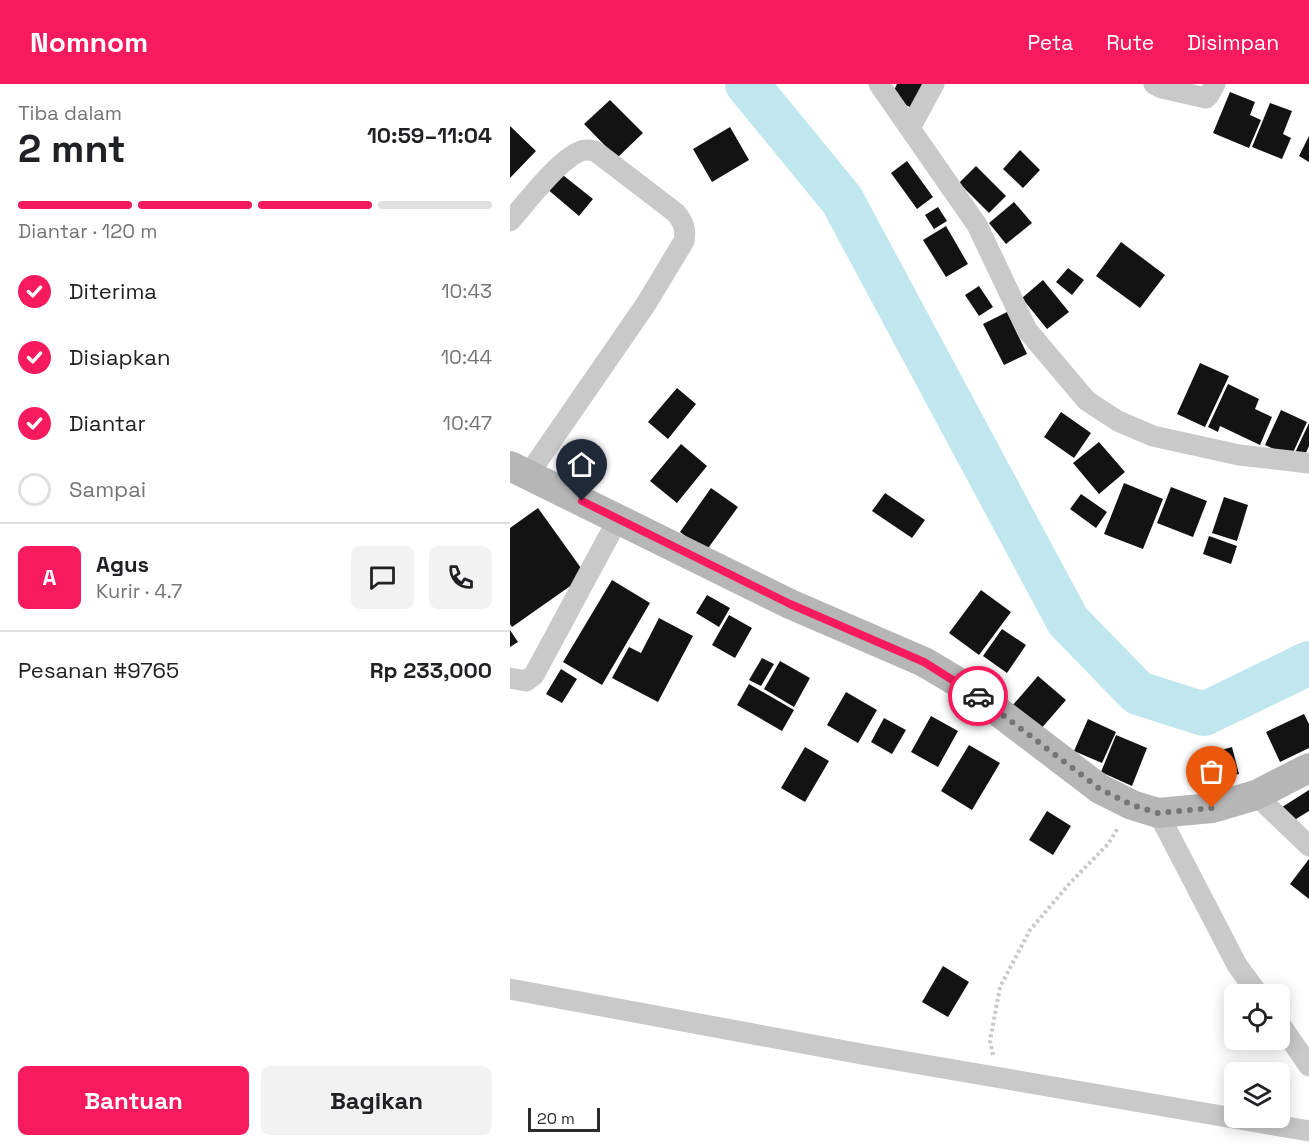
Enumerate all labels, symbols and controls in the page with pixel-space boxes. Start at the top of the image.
text: Nomnom [30,24,148,60]
text: Peta [1027,29,1073,56]
text: Rute [1106,29,1154,56]
text: Disimpan [1187,29,1279,56]
text: Tiba dalam [18,100,122,126]
text: 10:59–11:04 [367,121,492,149]
text: 2 mnt [18,124,126,173]
text: Diantar · 120 m [18,218,157,244]
icon: check [18,275,51,308]
text: Diterima [69,277,157,305]
text: 10:43 [441,278,492,304]
icon: check [18,341,51,374]
text: Disiapkan [69,343,171,371]
text: 10:44 [441,344,492,370]
icon: check [18,407,51,440]
text: Diantar [69,409,146,437]
text: 10:47 [443,410,492,436]
pin [556,439,607,501]
icon: home [565,448,598,481]
text: Sampai [69,475,146,503]
button: chat [351,546,414,609]
button: phone [429,546,492,609]
text: Agus [96,550,149,578]
text: A [43,563,56,591]
text: Kurir · 4.7 [96,578,182,604]
text: Pesanan #9765 [18,656,179,684]
text: Rp 233,000 [370,656,492,684]
courier [948,666,1008,726]
icon: car [962,680,995,713]
pin [1186,746,1237,808]
icon: bag [1195,755,1228,788]
map controls [1224,984,1290,1128]
button: locate [1224,984,1290,1050]
button: layers [1224,1062,1290,1128]
button: Bantuan [18,1066,249,1135]
button: Bagikan [261,1066,492,1135]
scale bar [528,1105,600,1132]
text: 20 m [537,1108,575,1129]

